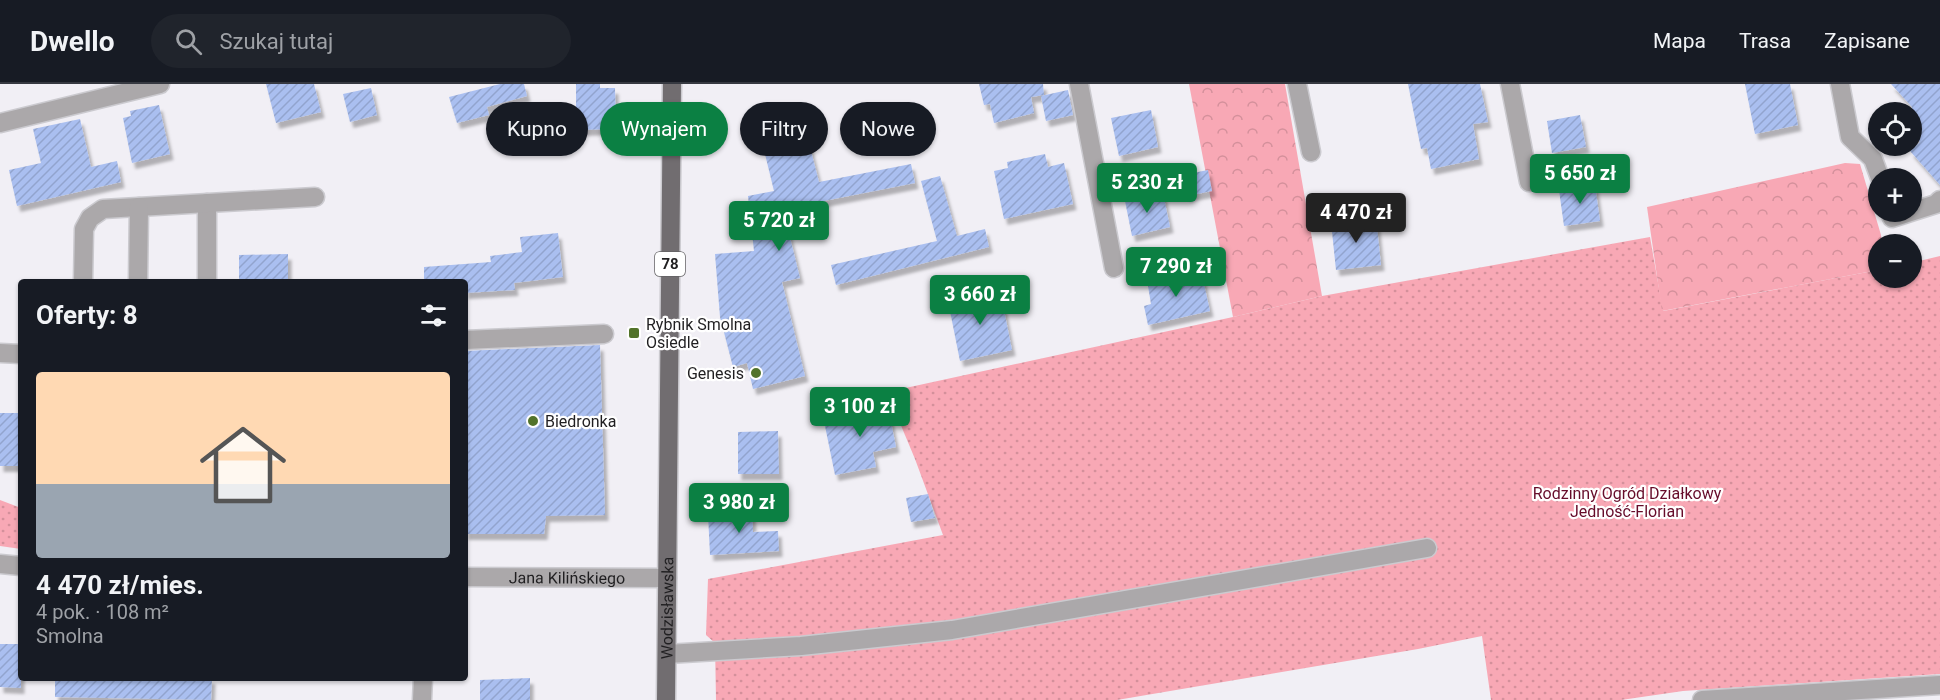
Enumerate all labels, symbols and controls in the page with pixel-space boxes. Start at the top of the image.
search box [151,14,571,68]
text: Dwello [30,25,115,58]
icon: search [172,25,205,58]
text: Szukaj tutaj [220,29,333,54]
text: Mapa [1653,29,1706,53]
text: Trasa [1739,29,1791,53]
text: Zapisane [1824,29,1910,53]
chip: Kupno [486,102,588,156]
chip: Wynajem [600,102,728,156]
chip: Filtry [740,102,828,156]
chip: Nowe [840,102,936,156]
map controls [1868,102,1922,288]
button: locate [1868,102,1922,156]
pin: 5 650 zł [1518,154,1642,205]
text: 5 650 zł [1544,161,1616,185]
pin: 5 230 zł [1085,163,1209,214]
button: + [1868,168,1922,222]
text: 5 230 zł [1111,170,1183,194]
pin: 4 470 zł [1294,193,1418,244]
text: 4 470 zł [1320,200,1392,224]
pin: 5 720 zł [717,201,841,252]
text: 5 720 zł [743,208,815,232]
button: − [1868,234,1922,288]
pin: 7 290 zł [1114,247,1238,298]
road number: 78 [655,252,685,276]
text: 7 290 zł [1140,254,1212,278]
pin: 3 660 zł [918,275,1042,326]
text: 3 660 zł [944,282,1016,306]
icon: filters [417,299,450,332]
text: Oferty: 8 [36,300,138,330]
place label: Rybnik Smolna Osiedle [646,315,751,352]
marker: Rybnik Smolna Osiedle [627,326,641,340]
place label: Genesis [687,364,744,383]
marker: Genesis [749,366,763,380]
pin: 3 100 zł [798,387,922,438]
text: 3 100 zł [824,394,896,418]
icon: home [189,411,297,519]
place label: Biedronka [545,412,616,431]
marker: Biedronka [526,414,540,428]
pin: 3 980 zł [677,483,801,534]
park label: Rodzinny Ogród Działkowy Jedność-Florian [1533,484,1722,521]
text: 3 980 zł [703,490,775,514]
street label: Wodzisławska [657,557,677,659]
street label: Jana Kilińskiego [509,568,625,587]
text: 4 470 zł/mies. [36,570,204,600]
text: 4 pok. · 108 m² [36,600,169,624]
text: Smolna [36,624,104,648]

